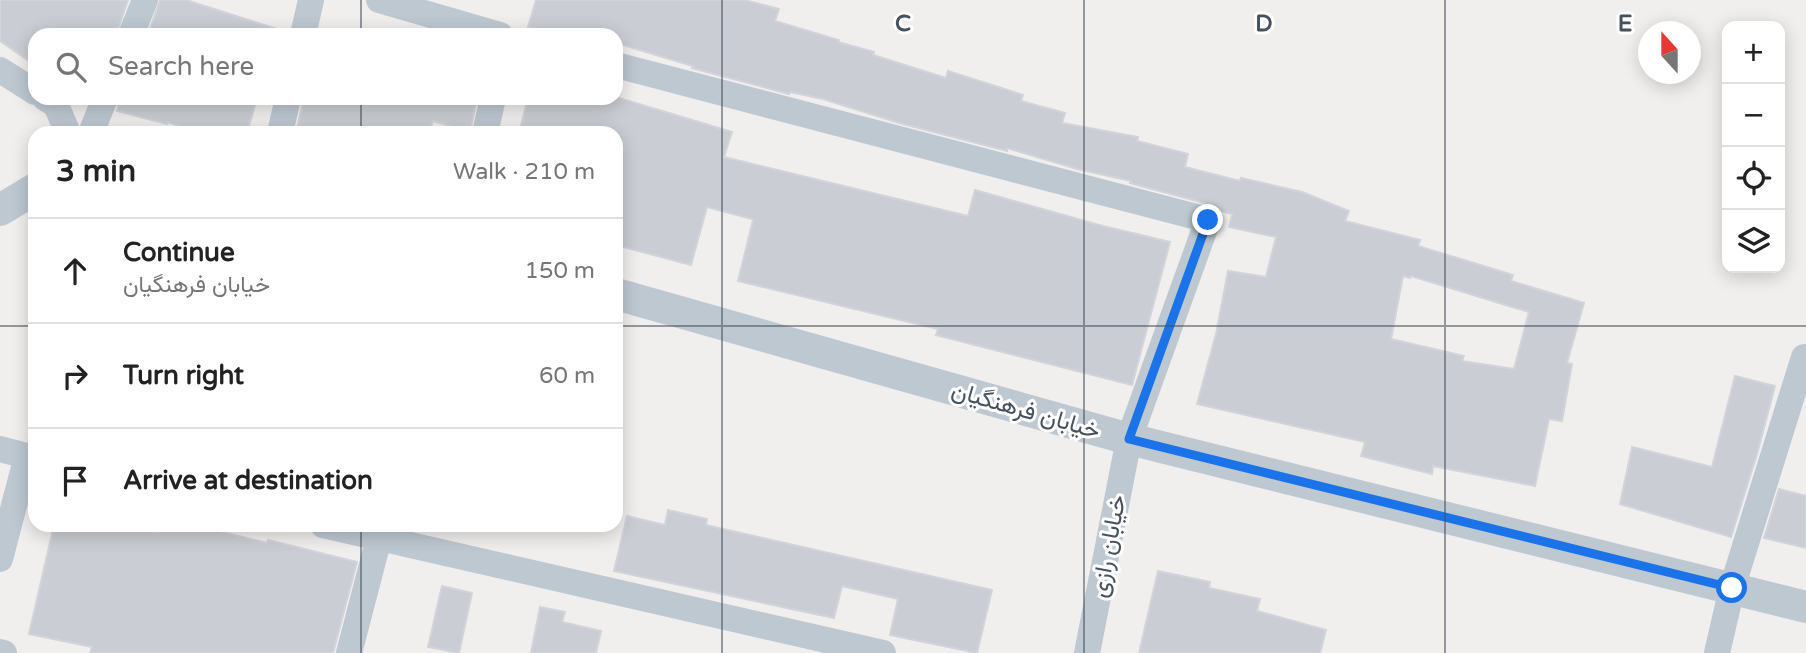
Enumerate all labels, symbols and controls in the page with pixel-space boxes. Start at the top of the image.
text: C [895,10,911,38]
text: D [1255,10,1273,38]
text: E [1618,10,1632,38]
north arrow [1638,21,1701,84]
map controls [1722,21,1785,273]
button: + [1722,21,1785,84]
search box [28,28,623,105]
icon: search [52,48,90,86]
text: Search here [108,51,254,82]
button: − [1722,84,1785,147]
button: locate [1722,147,1785,210]
text: 3 min [56,153,136,190]
text: Walk · 210 m [453,158,595,186]
route end [1192,204,1223,235]
button: layers [1722,210,1785,273]
text: Continue [123,237,235,268]
icon: ahead [56,252,94,290]
text: 150 m [525,257,595,285]
text: خیابان فرهنگیان [123,271,270,299]
icon: right [56,357,94,395]
text: Turn right [123,360,244,391]
text: 60 m [539,362,595,390]
street label: خیابان فرهنگیان [948,375,1104,446]
icon: arrive [56,462,94,500]
text: Arrive at destination [123,465,373,496]
street label: خیابان رازی [1084,492,1133,600]
route start [1716,572,1747,603]

